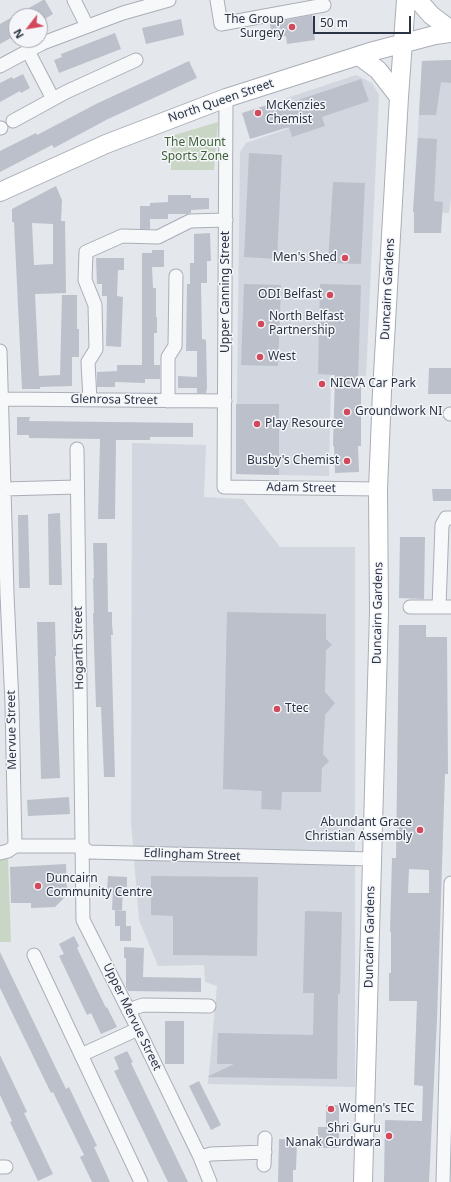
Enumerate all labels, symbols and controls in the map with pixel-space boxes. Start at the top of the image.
north arrow [8,8,48,48]
scale bar [315,8,413,34]
place label: The Group Surgery [225,13,284,41]
text: 50 m [320,14,348,31]
marker: The Group Surgery [287,22,297,32]
text: N [9,26,27,42]
street label: North Queen Street [166,76,276,126]
place label: McKenzies Chemist [266,99,326,127]
marker: McKenzies Chemist [253,108,263,118]
park label: The Mount Sports Zone [161,136,229,164]
street label: Upper Canning Street [219,231,233,353]
street label: Duncairn Gardens [378,238,398,340]
place label: Men's Shed [273,251,337,265]
marker: Men's Shed [340,253,350,263]
place label: ODI Belfast [258,288,322,302]
marker: ODI Belfast [325,290,335,300]
place label: North Belfast Partnership [269,310,344,338]
marker: North Belfast Partnership [256,319,266,329]
place label: West [268,350,296,364]
marker: West [255,352,265,362]
place label: NICVA Car Park [330,377,416,391]
marker: NICVA Car Park [317,379,327,389]
street label: Glenrosa Street [70,392,158,408]
place label: Groundwork NI [355,405,442,419]
marker: Groundwork NI [342,407,352,417]
place label: Play Resource [265,417,343,431]
marker: Play Resource [252,419,262,429]
place label: Busby's Chemist [247,454,339,468]
marker: Busby's Chemist [342,456,352,466]
street label: Adam Street [266,480,336,496]
street label: Duncairn Gardens [370,562,386,664]
street label: Hogarth Street [71,606,87,690]
street label: Mervue Street [4,690,20,770]
place label: Ttec [285,702,309,716]
marker: Ttec [272,704,282,714]
place label: Abundant Grace Christian Assembly [305,816,412,844]
marker: Abundant Grace Christian Assembly [415,825,425,835]
street label: Edlingham Street [143,846,241,864]
place label: Duncairn Community Centre [46,872,152,900]
marker: Duncairn Community Centre [33,881,43,891]
street label: Duncairn Gardens [362,886,378,988]
street label: Upper Mervue Street [100,961,164,1073]
place label: Women's TEC [339,1102,415,1116]
marker: Women's TEC [326,1104,336,1114]
place label: Shri Guru Nanak Gurdwara [286,1122,381,1150]
marker: Shri Guru Nanak Gurdwara [384,1131,394,1141]

